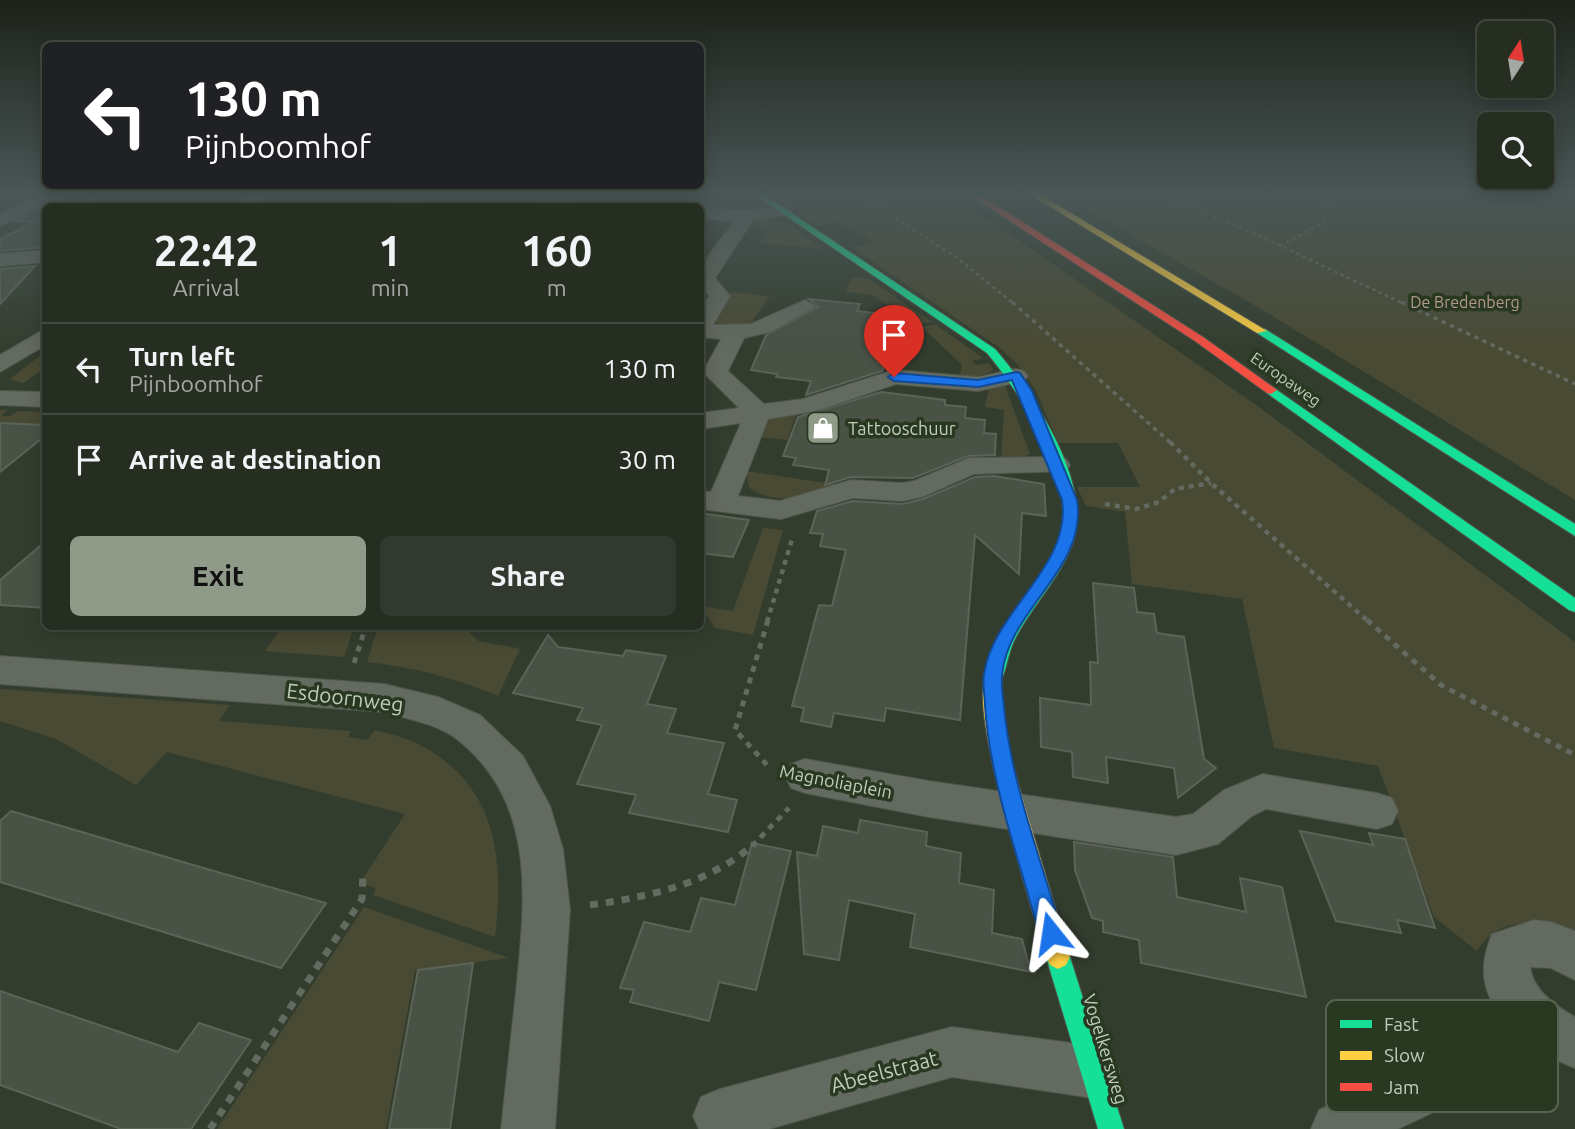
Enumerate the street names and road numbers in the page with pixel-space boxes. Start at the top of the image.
street label: Europaweg [1247,348,1325,410]
street label: Esdoornweg [285,678,405,716]
street label: Magnoliaplein [778,760,894,802]
street label: Vogelkersweg [1080,992,1132,1106]
street label: Abeelstraat [828,1045,940,1097]

